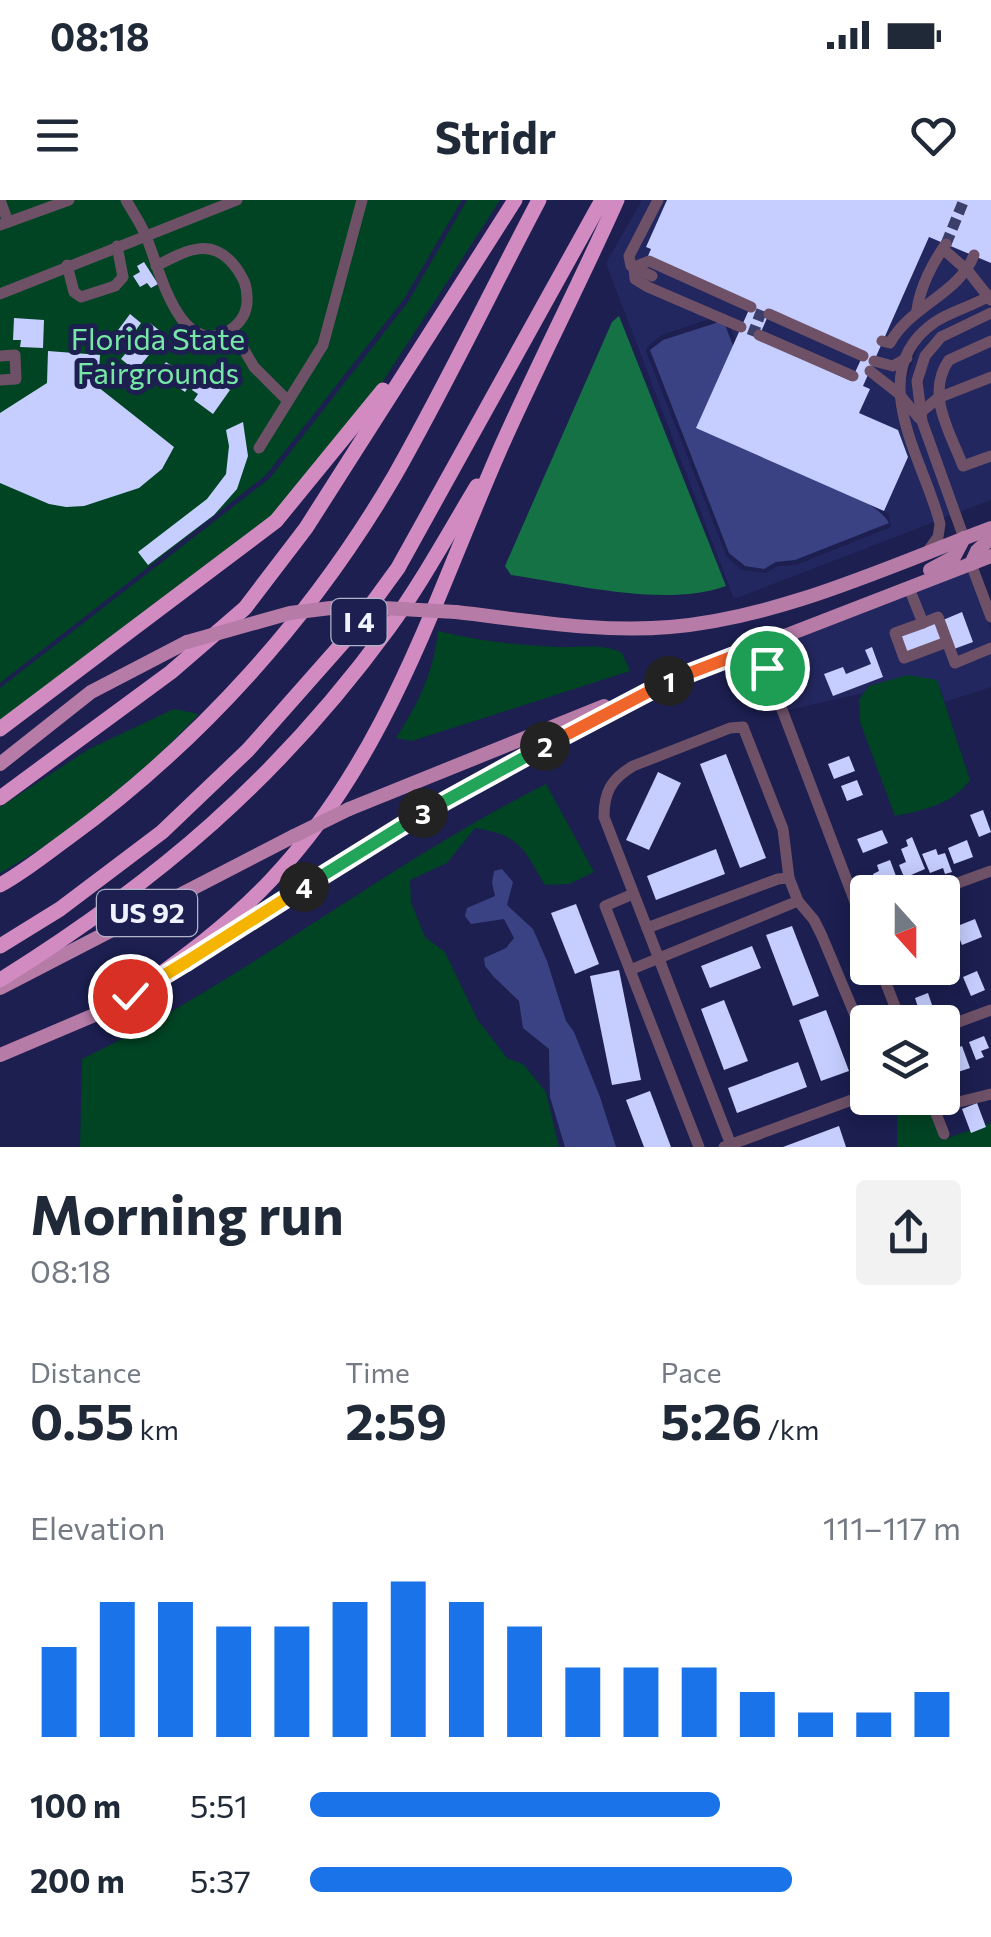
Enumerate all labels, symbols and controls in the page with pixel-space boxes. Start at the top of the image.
text: 08:18 [50,12,150,59]
icon: menu [30,108,85,163]
text: Stridr [435,108,556,163]
icon: heart [906,108,961,163]
park label: Florida State Fairgrounds [71,319,245,390]
road number: I 4 [332,599,386,645]
pin [725,626,810,711]
icon: arrive [740,641,795,696]
pin: 1 [644,656,694,706]
text: 1 [663,664,675,698]
pin: 2 [520,721,570,771]
text: 2 [537,729,553,763]
pin: 3 [398,788,448,838]
text: 3 [415,796,431,830]
pin: 4 [279,862,329,912]
text: 4 [295,870,313,904]
north arrow [850,875,960,985]
map controls [850,875,960,1115]
road number: US 92 [97,890,197,936]
pin [88,954,173,1039]
icon: check [103,969,158,1024]
button: layers [850,1005,960,1115]
text: Morning run [30,1179,344,1246]
button: share [856,1180,961,1285]
text: 08:18 [30,1250,111,1290]
text: Distance [30,1355,141,1389]
text: Time [345,1355,410,1389]
text: Pace [661,1355,722,1389]
text: 0.55 [30,1389,134,1450]
text: 2:59 [345,1389,447,1450]
text: 5:26 [661,1389,762,1450]
text: km [134,1412,179,1446]
text: /km [762,1412,819,1446]
text: Elevation [30,1507,165,1547]
text: 111–117 m [823,1507,961,1547]
text: 100 m [30,1785,121,1825]
text: 5:51 [190,1785,248,1825]
text: 200 m [30,1860,125,1900]
text: 5:37 [190,1860,251,1900]

